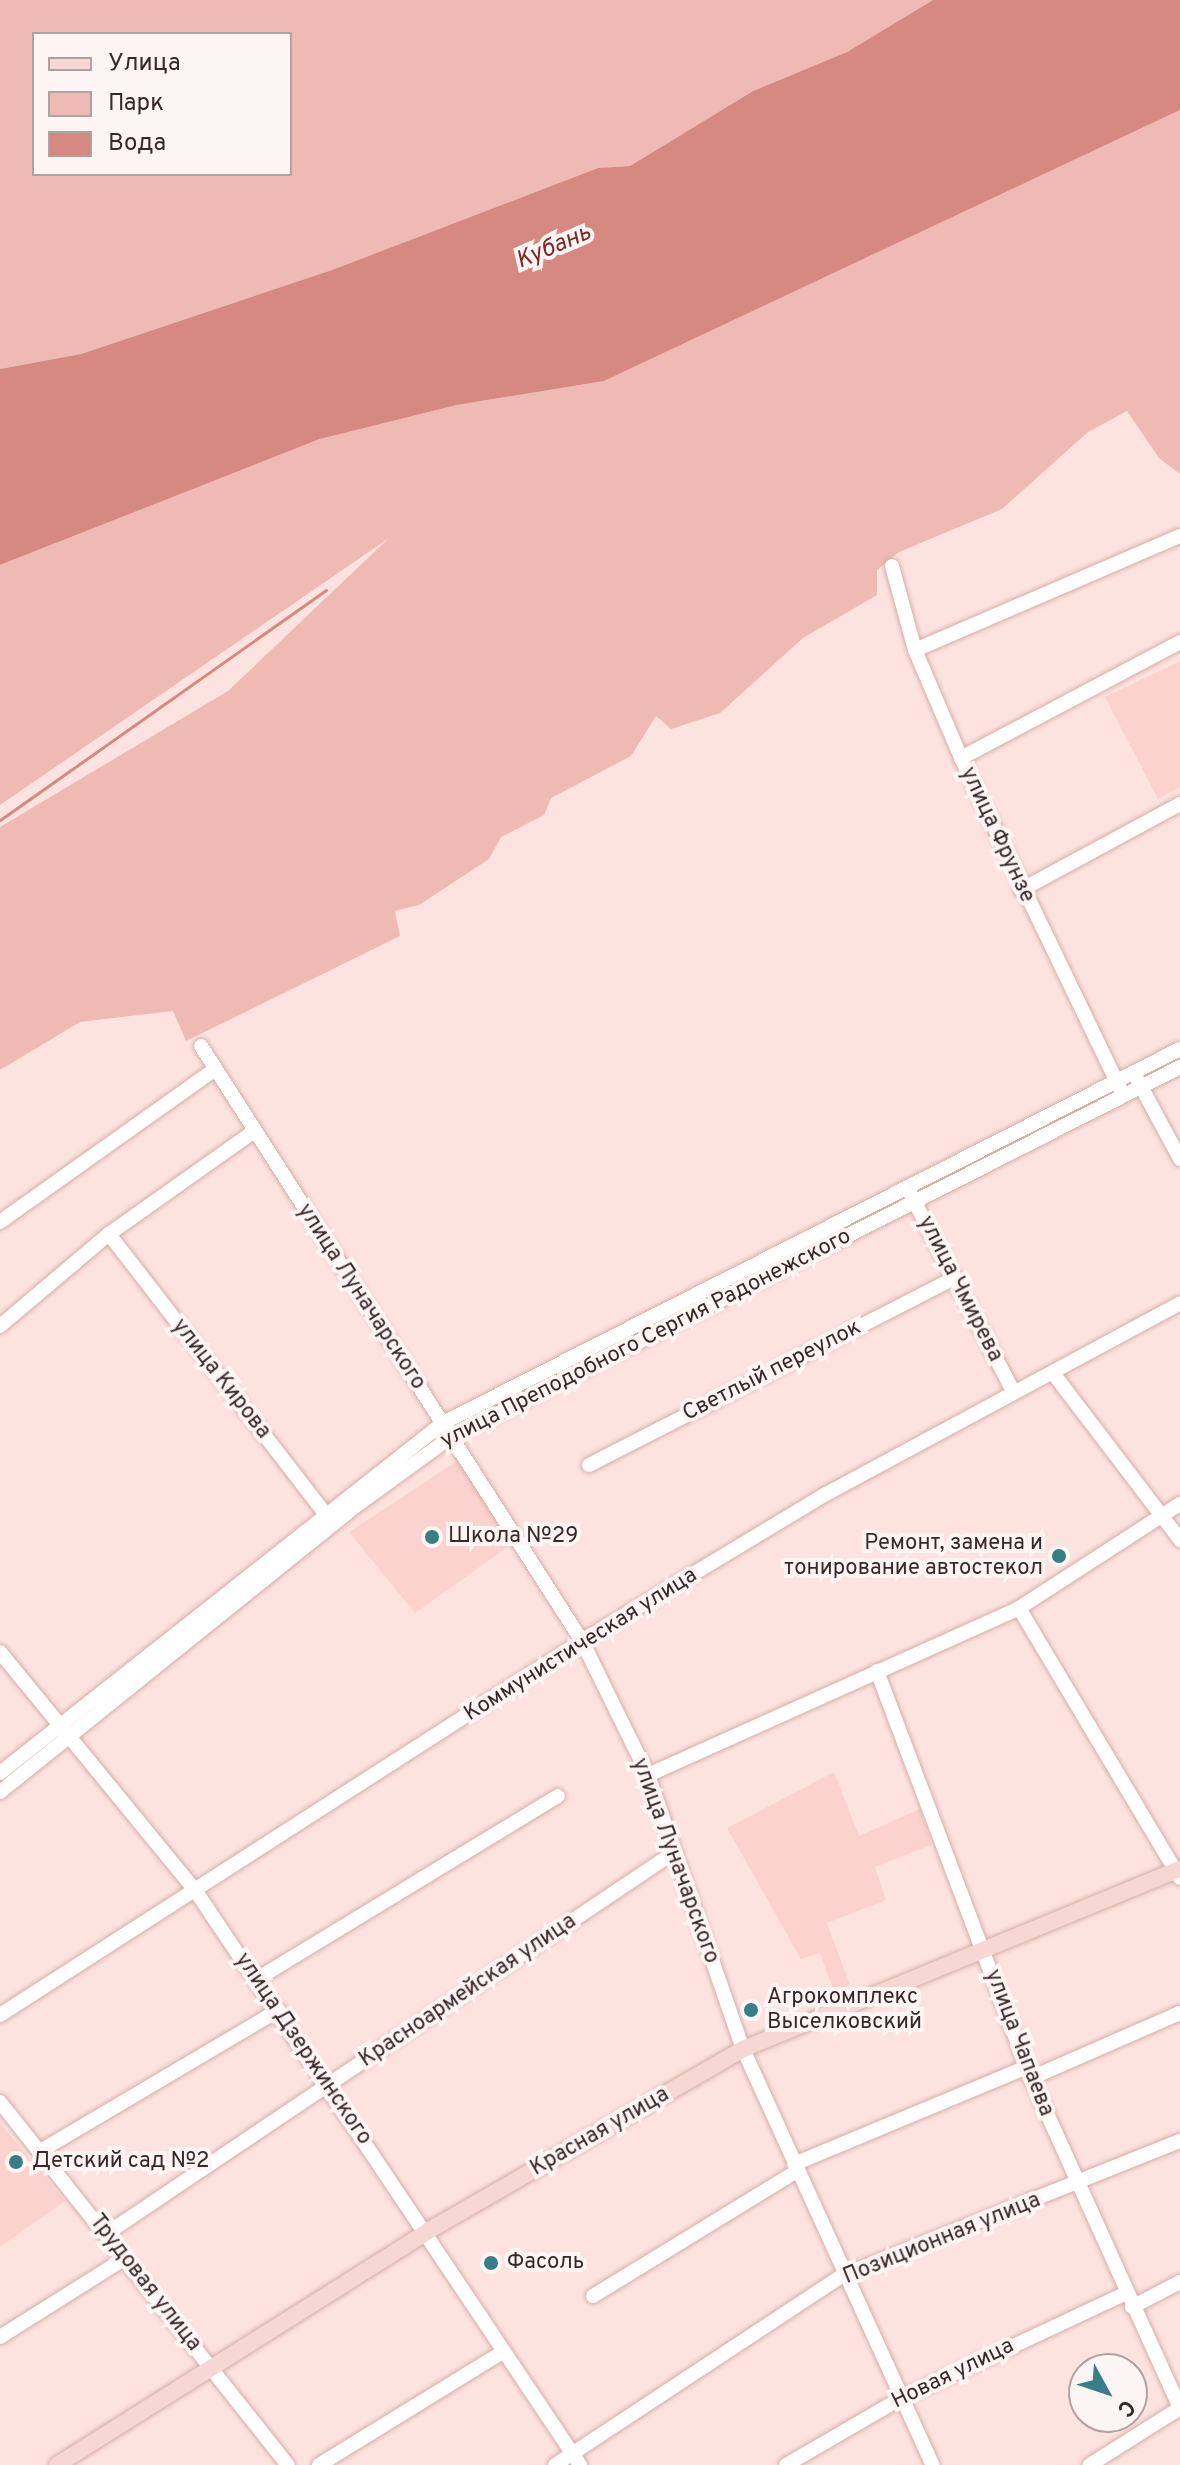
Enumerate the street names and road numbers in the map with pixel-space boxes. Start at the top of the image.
street label: улица Фрунзе [954,763,1040,907]
street label: улица Луначарского [291,1199,431,1395]
street label: улица Чмирева [912,1212,1008,1366]
street label: улица Преподобного Сергия Радонежского [436,1224,856,1454]
street label: улица Кирова [166,1314,276,1444]
street label: Светлый переулок [678,1315,866,1427]
street label: Коммунистическая улица [460,1562,702,1728]
street label: улица Луначарского [626,1755,724,1967]
street label: Красноармейская улица [355,1909,581,2073]
street label: улица Дзержинского [229,1948,377,2150]
street label: улица Чапаева [979,1966,1059,2120]
street label: Красная улица [526,2082,674,2182]
street label: Позиционная улица [840,2187,1044,2291]
street label: Трудовая улица [83,2209,207,2357]
street label: Новая улица [888,2333,1018,2415]

